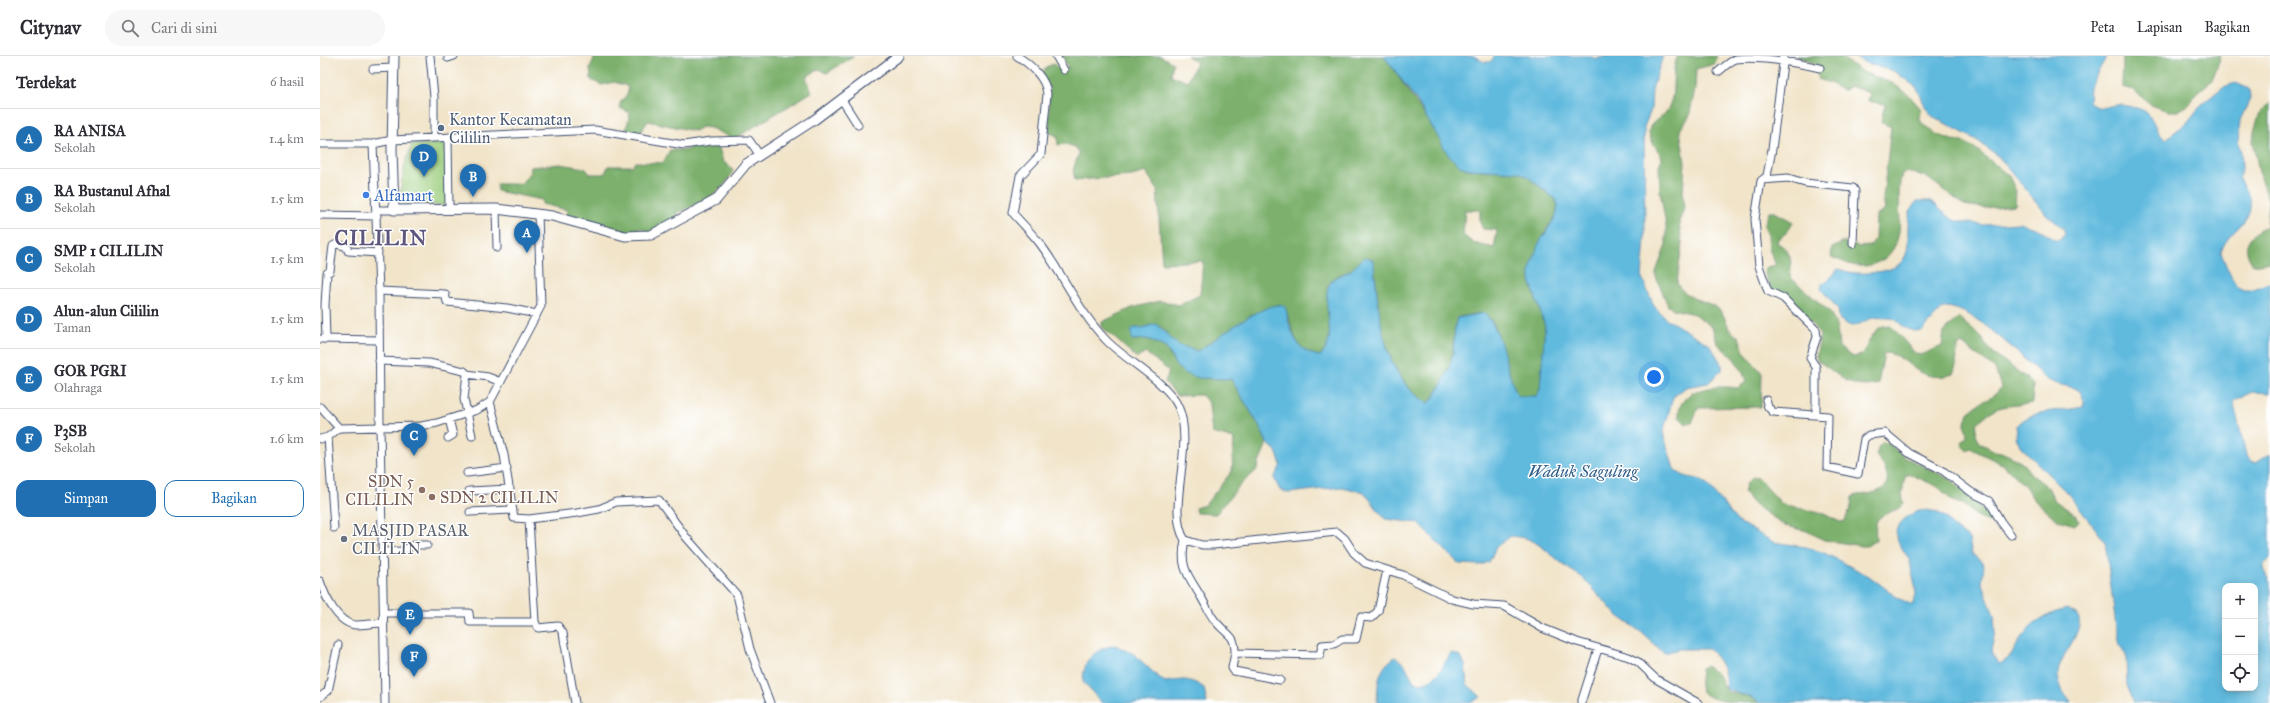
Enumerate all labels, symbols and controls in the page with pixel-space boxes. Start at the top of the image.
search box [105,10,385,46]
text: Citynav [20,16,81,39]
icon: search [119,17,141,39]
text: Cari di sini [151,19,217,37]
text: Peta [2090,19,2115,36]
text: Lapisan [2137,19,2182,36]
text: Bagikan [2204,19,2250,36]
text: Terdekat [16,72,76,93]
text: 6 hasil [270,74,304,90]
place label: Kantor Kecamatan Cililin [449,110,572,147]
text: RA ANISA [54,122,126,140]
marker: Kantor Kecamatan Cililin [436,123,446,133]
text: A [25,131,33,147]
text: 1.4 km [269,131,304,147]
text: Sekolah [54,140,96,156]
pin: D [411,144,437,177]
pin: B [460,164,486,197]
text: RA Bustanul Afhal [54,182,170,200]
place label: Alfamart [373,186,433,205]
marker: Alfamart [361,190,371,200]
text: B [25,191,33,207]
text: 1.5 km [271,191,304,207]
text: Sekolah [54,200,96,216]
pin: A [514,220,540,253]
district label: CILILIN [335,226,427,250]
text: SMP 1 CILILIN [54,242,163,260]
text: C [25,251,33,267]
text: 1.5 km [271,251,304,267]
text: Sekolah [54,260,96,276]
text: Alun-alun Cililin [54,302,159,320]
text: D [24,311,34,327]
text: 1.5 km [271,311,304,327]
text: Taman [54,320,91,336]
text: GOR PGRI [54,362,127,380]
your location [1644,367,1664,387]
text: E [24,371,34,387]
text: 1.5 km [271,371,304,387]
text: Olahraga [54,380,102,396]
text: P3SB [54,422,87,440]
pin: C [401,423,427,456]
text: F [25,431,33,447]
text: 1.6 km [270,431,304,447]
text: Sekolah [54,440,96,456]
water label: Waduk Saguling [1528,461,1639,482]
place label: SDN 5 CILILIN [345,472,415,509]
button: Simpan [16,480,156,517]
button: Bagikan [164,480,304,517]
marker: SDN 5 CILILIN [417,485,427,495]
place label: SDN 2 CILILIN [440,488,559,507]
marker: SDN 2 CILILIN [427,492,437,502]
place label: MASJID PASAR CILILIN [352,521,469,558]
marker: MASJID PASAR CILILIN [339,534,349,544]
map controls [2222,583,2258,691]
button: + [2222,583,2258,619]
pin: E [397,602,423,635]
button: − [2222,619,2258,655]
pin: F [401,644,427,677]
button: locate [2222,655,2258,691]

